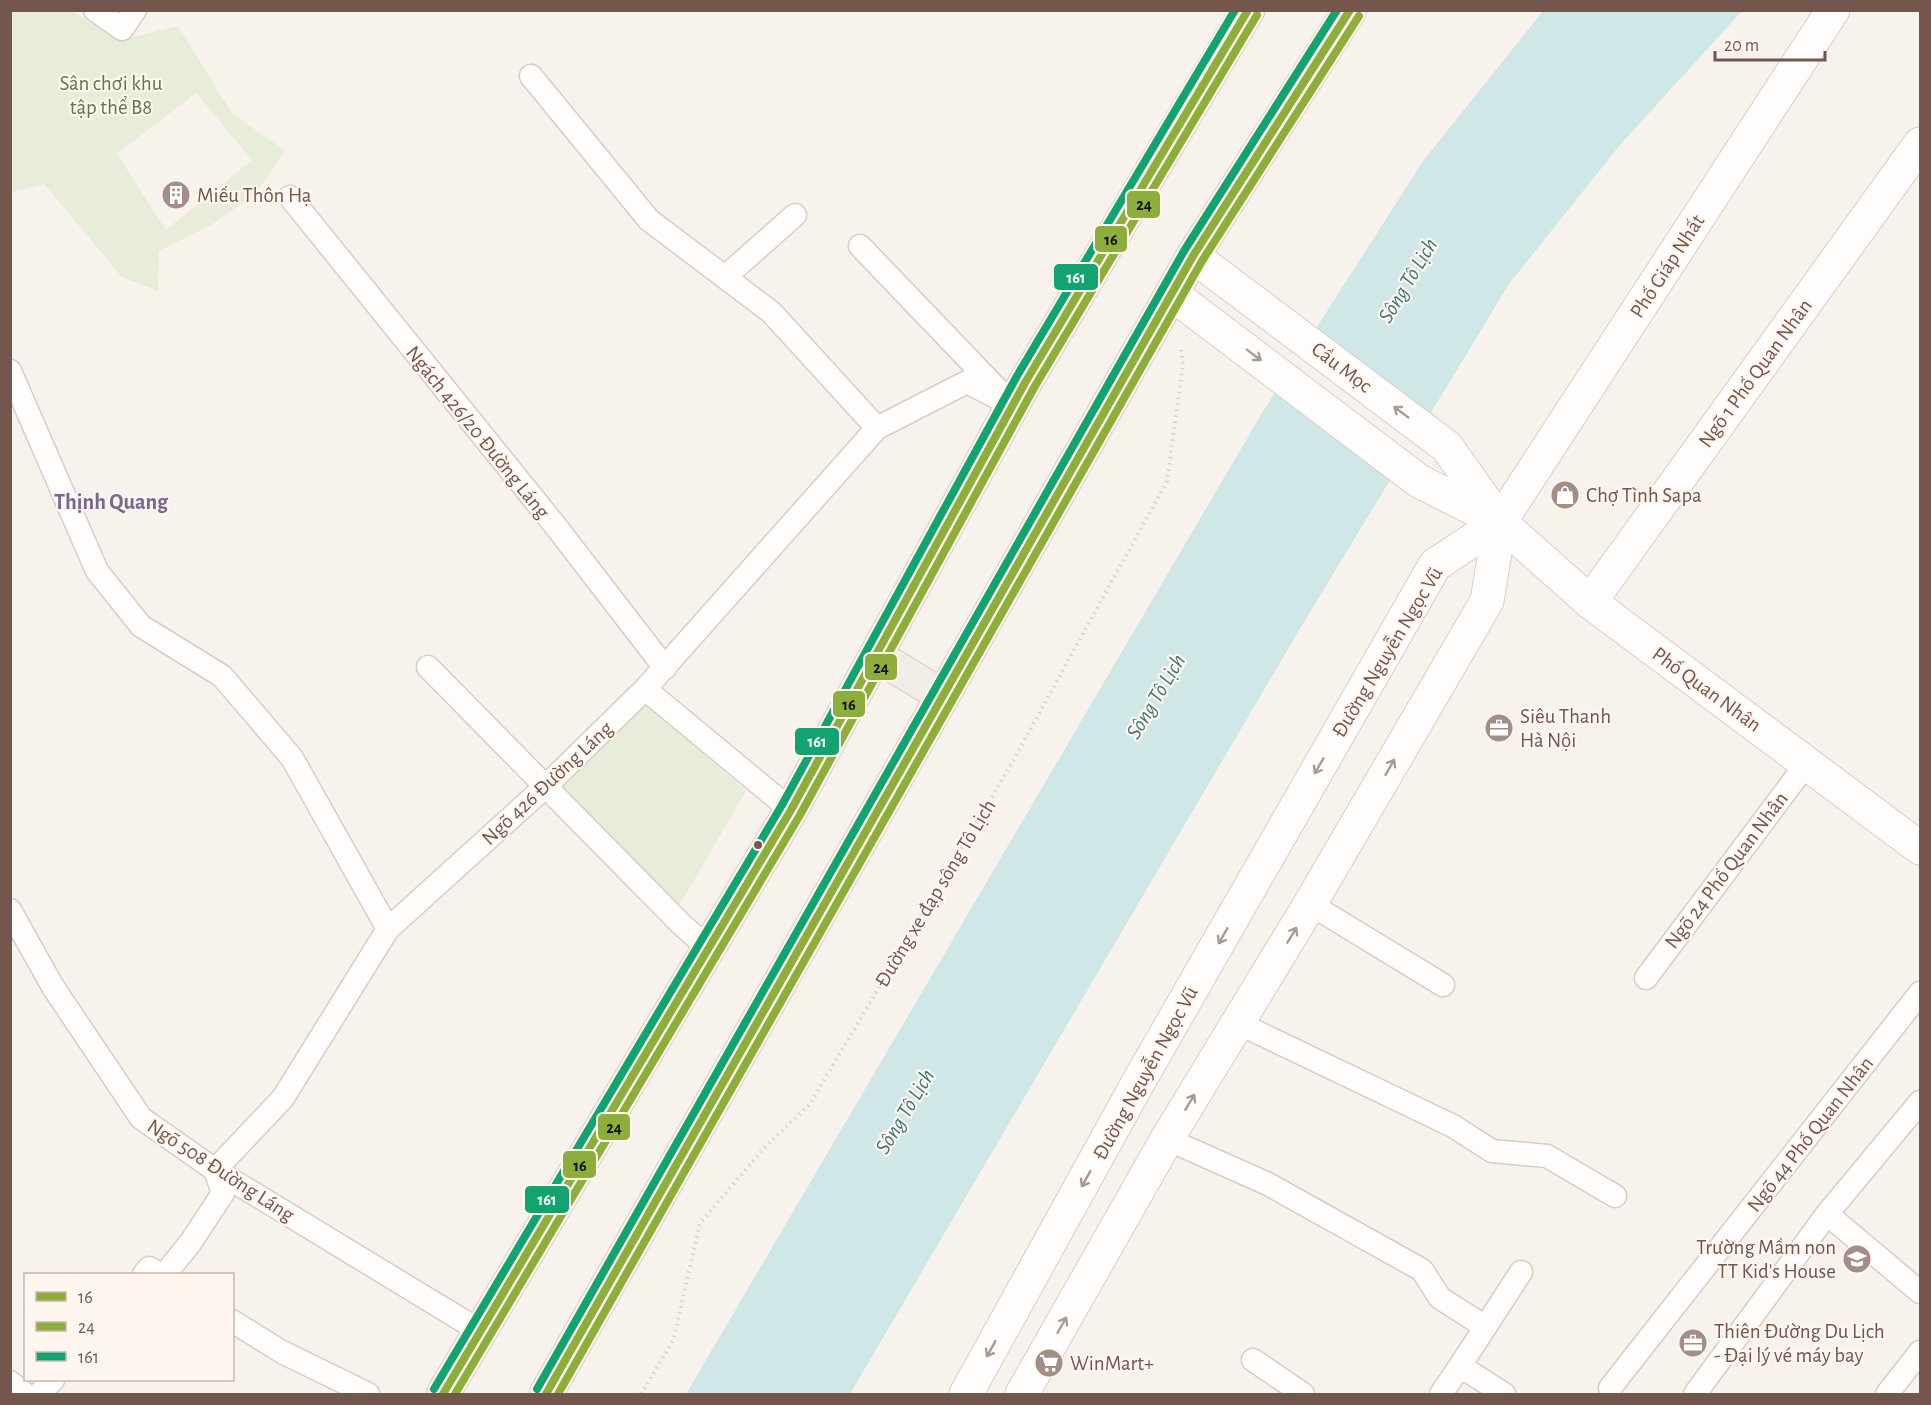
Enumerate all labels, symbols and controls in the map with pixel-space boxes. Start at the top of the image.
scale bar [1715,24,1824,62]
text: 20 m [1724,37,1759,55]
park label: Sân chơi khu tập thể B8 [59,73,163,118]
building icon: Miếu Thôn Hạ [160,179,192,211]
place label: Miếu Thôn Hạ [197,185,312,206]
line badge: 24 [1126,190,1161,219]
text: 24 [1136,197,1152,213]
street label: Phố Giáp Nhất [1626,210,1709,322]
line badge: 16 [1094,225,1128,253]
text: 16 [1104,232,1118,248]
water label: Sông Tô Lịch [1374,234,1442,327]
line badge: 161 [1053,263,1099,291]
text: 161 [1066,270,1086,286]
street label: Ngõ 1 Phố Quan Nhân [1695,295,1816,451]
street label: Cầu Mọc [1308,338,1376,397]
street label: Ngách 426/20 Đường Láng [402,342,554,523]
one-way arrow [1246,349,1262,362]
one-way arrow [1393,406,1409,418]
shop icon: Chợ Tình Sapa [1549,479,1581,511]
place label: Chợ Tình Sapa [1586,485,1702,506]
district label: Thịnh Quang [54,491,169,514]
street label: Đường Nguyễn Ngọc Vũ [1327,563,1447,741]
street label: Phố Quan Nhân [1648,643,1765,736]
water label: Sông Tô Lịch [1122,650,1190,743]
line badge: 24 [864,653,898,681]
text: 24 [873,660,889,676]
line badge: 16 [832,690,866,718]
text: 16 [842,697,856,713]
place label: Siêu Thanh Hà Nội [1520,706,1611,751]
office icon: Siêu Thanh Hà Nội [1483,712,1515,744]
street label: Ngõ 426 Đường Láng [478,717,617,849]
line badge: 161 [794,727,840,756]
text: 161 [807,734,827,750]
one-way arrow [1313,757,1325,774]
one-way arrow [1384,759,1396,776]
street label: Ngõ 24 Phố Quan Nhân [1661,788,1792,953]
street label: Đường xe đạp sông Tô Lịch [871,796,1000,991]
unlabelled marker [752,839,764,851]
one-way arrow [1216,927,1228,944]
one-way arrow [1286,927,1298,944]
street label: Đường Nguyễn Ngọc Vũ [1088,982,1202,1163]
street label: Ngõ 44 Phố Quan Nhân [1743,1053,1877,1216]
water label: Sông Tô Lịch [871,1065,939,1158]
one-way arrow [1184,1094,1196,1111]
line badge: 24 [597,1113,631,1141]
street label: Ngõ 508 Đường Láng [143,1115,299,1226]
text: 24 [606,1120,622,1136]
line badge: 16 [562,1150,597,1179]
text: 16 [573,1158,587,1174]
one-way arrow [1079,1170,1091,1187]
line badge: 161 [524,1185,570,1214]
text: 161 [537,1192,557,1208]
place label: Trường Mầm non TT Kid's House [1696,1237,1836,1282]
school or university icon: Trường Mầm non TT Kid's House [1841,1243,1873,1275]
legend [24,1273,234,1381]
text: 16 [78,1289,93,1307]
one-way arrow [1056,1317,1068,1334]
text: 24 [78,1319,95,1337]
place label: Thiên Đường Du Lịch - Đại lý vé máy bay [1714,1321,1885,1366]
office icon: Thiên Đường Du Lịch - Đại lý vé máy bay [1677,1327,1709,1359]
one-way arrow [985,1340,997,1357]
supermarket icon: WinMart+ [1033,1347,1065,1379]
text: 161 [78,1349,99,1367]
place label: WinMart+ [1070,1353,1154,1374]

